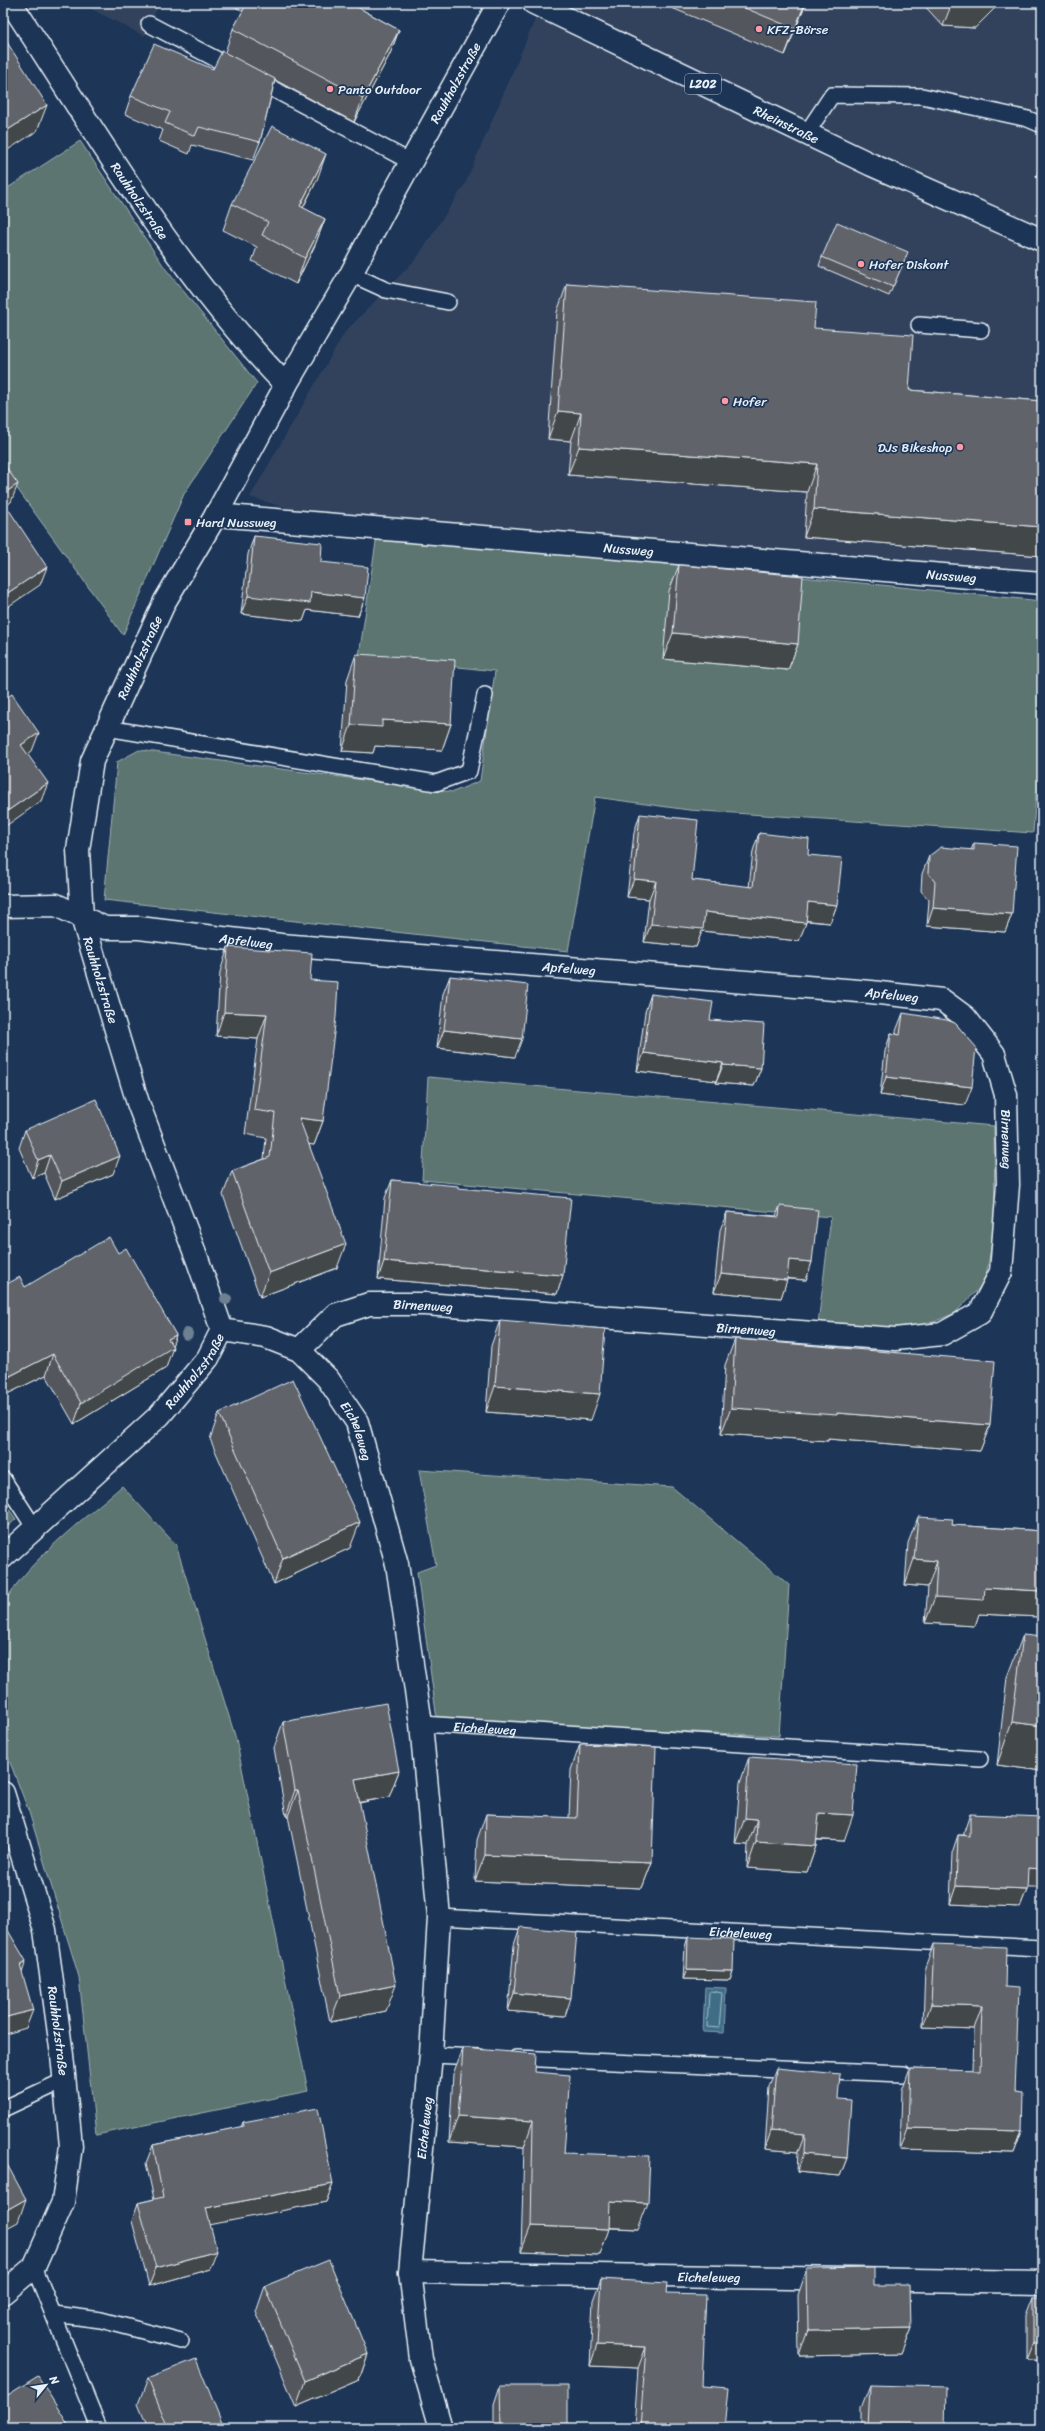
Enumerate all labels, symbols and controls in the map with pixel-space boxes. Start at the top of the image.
place label: KFZ-Börse [767,18,829,41]
marker: KFZ-Börse [754,24,764,34]
street label: Rauhholzstraße [424,38,487,128]
road number: L202 [685,74,721,94]
place label: Panto Outdoor [338,78,422,101]
marker: Panto Outdoor [325,84,335,94]
street label: Rheinstraße [749,99,823,150]
street label: Rauhholzstraße [105,157,174,245]
place label: Hofer Diskont [869,253,949,276]
marker: Hofer Diskont [856,259,866,269]
place label: Hofer [733,390,767,413]
marker: Hofer [720,396,730,406]
place label: DJs Bikeshop [878,436,952,459]
marker: DJs Bikeshop [955,442,965,452]
place label: Hard Nussweg [196,511,277,534]
marker: Hard Nussweg [183,517,193,527]
street label: Nussweg [603,536,655,563]
street label: Nussweg [926,563,978,590]
street label: Rauhholzstraße [111,611,169,703]
street label: Apfelweg [217,927,274,956]
street label: Rauhholzstraße [76,934,125,1027]
street label: Apfelweg [540,955,597,982]
street label: Apfelweg [863,980,920,1009]
street label: Birnenweg [994,1109,1019,1170]
street label: Birnenweg [393,1292,454,1319]
street label: Birnenweg [715,1316,777,1343]
street label: Rauhholzstraße [159,1329,231,1414]
street label: Eicheleweg [334,1396,378,1464]
street label: Eicheleweg [453,1715,517,1742]
street label: Eicheleweg [708,1920,773,1946]
street label: Rauhholzstraße [41,1985,75,2077]
street label: Eicheleweg [410,2095,439,2161]
street label: Eicheleweg [677,2265,741,2289]
north arrow [26,2365,66,2405]
text: N [44,2371,65,2389]

